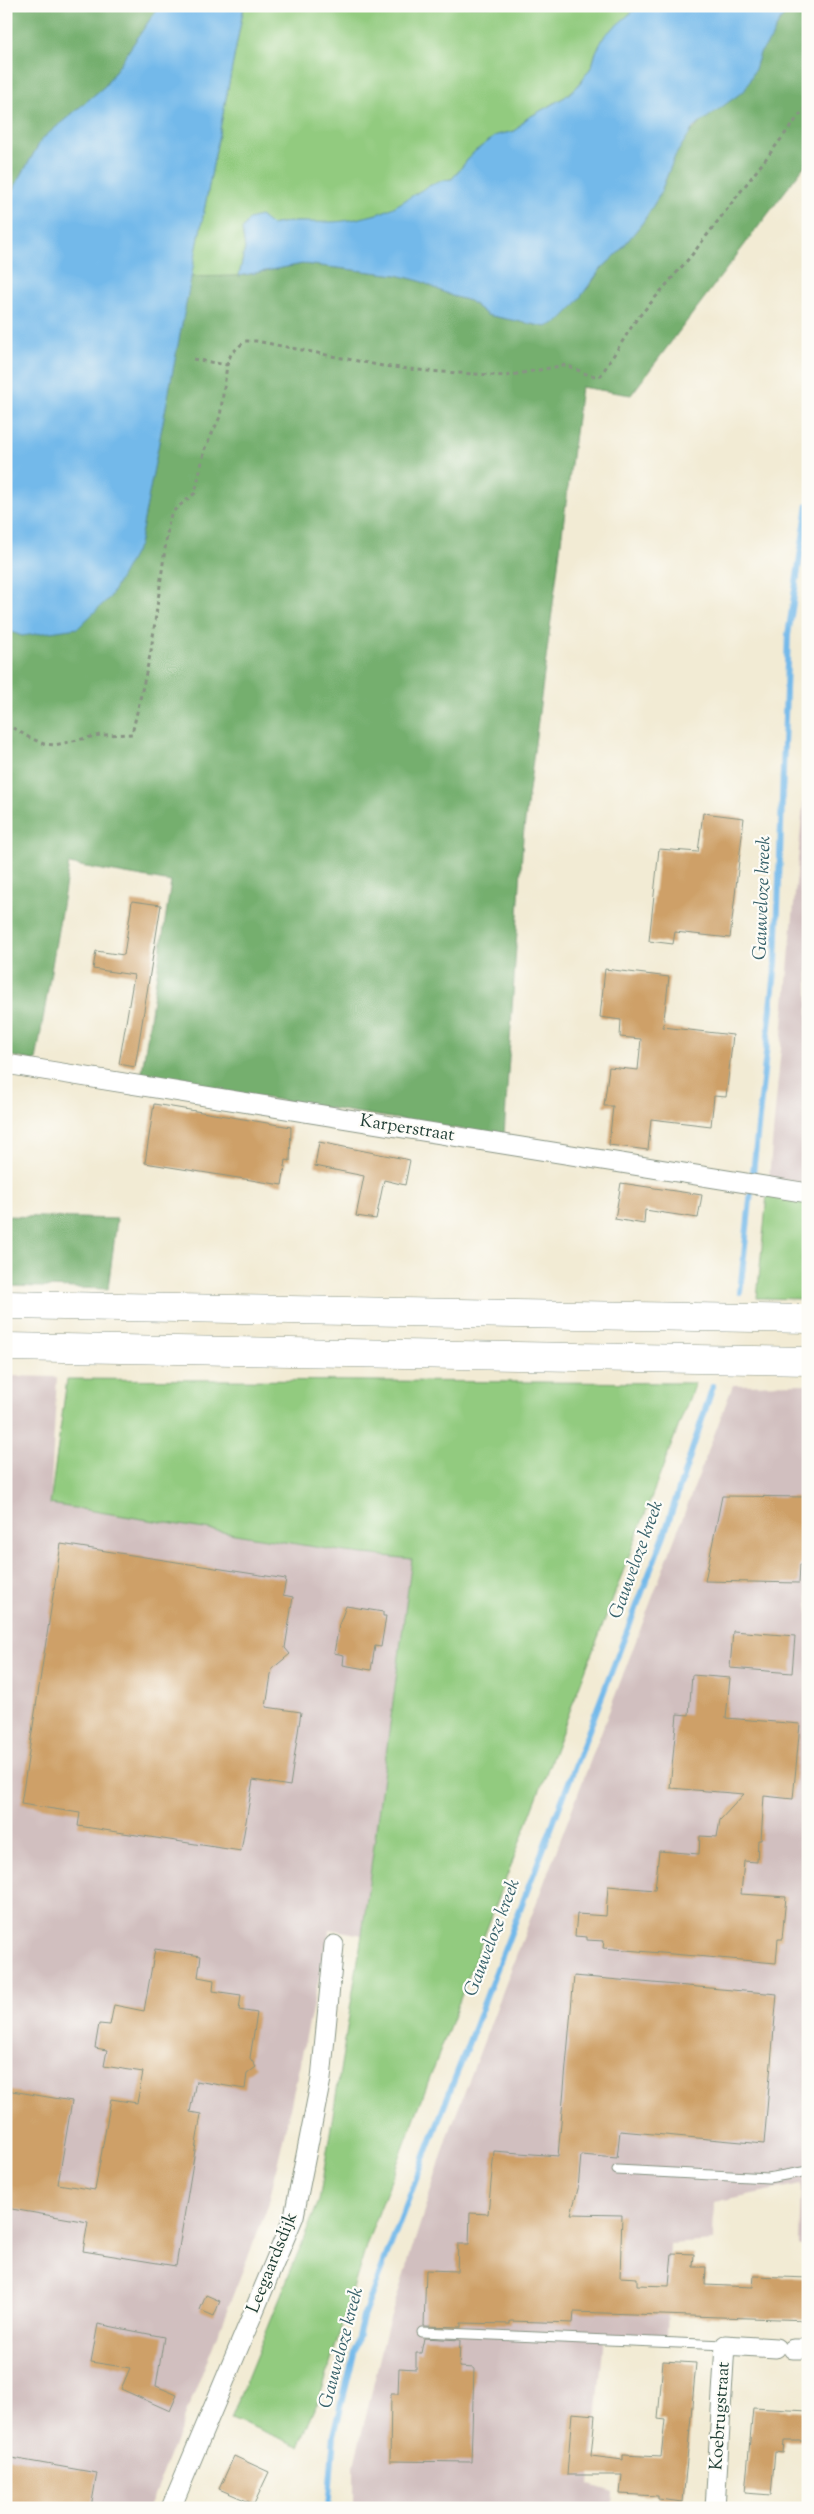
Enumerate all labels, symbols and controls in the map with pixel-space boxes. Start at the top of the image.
water label: Gauweloze kreek [747,835,779,961]
street label: Karperstraat [358,1109,456,1149]
water label: Gauweloze kreek [603,1497,671,1623]
water label: Gauweloze kreek [458,1875,528,2001]
street label: Leegaardsdijk [241,2208,305,2317]
water label: Gauweloze kreek [313,2284,371,2411]
street label: Koebrugstraat [704,2361,738,2471]

